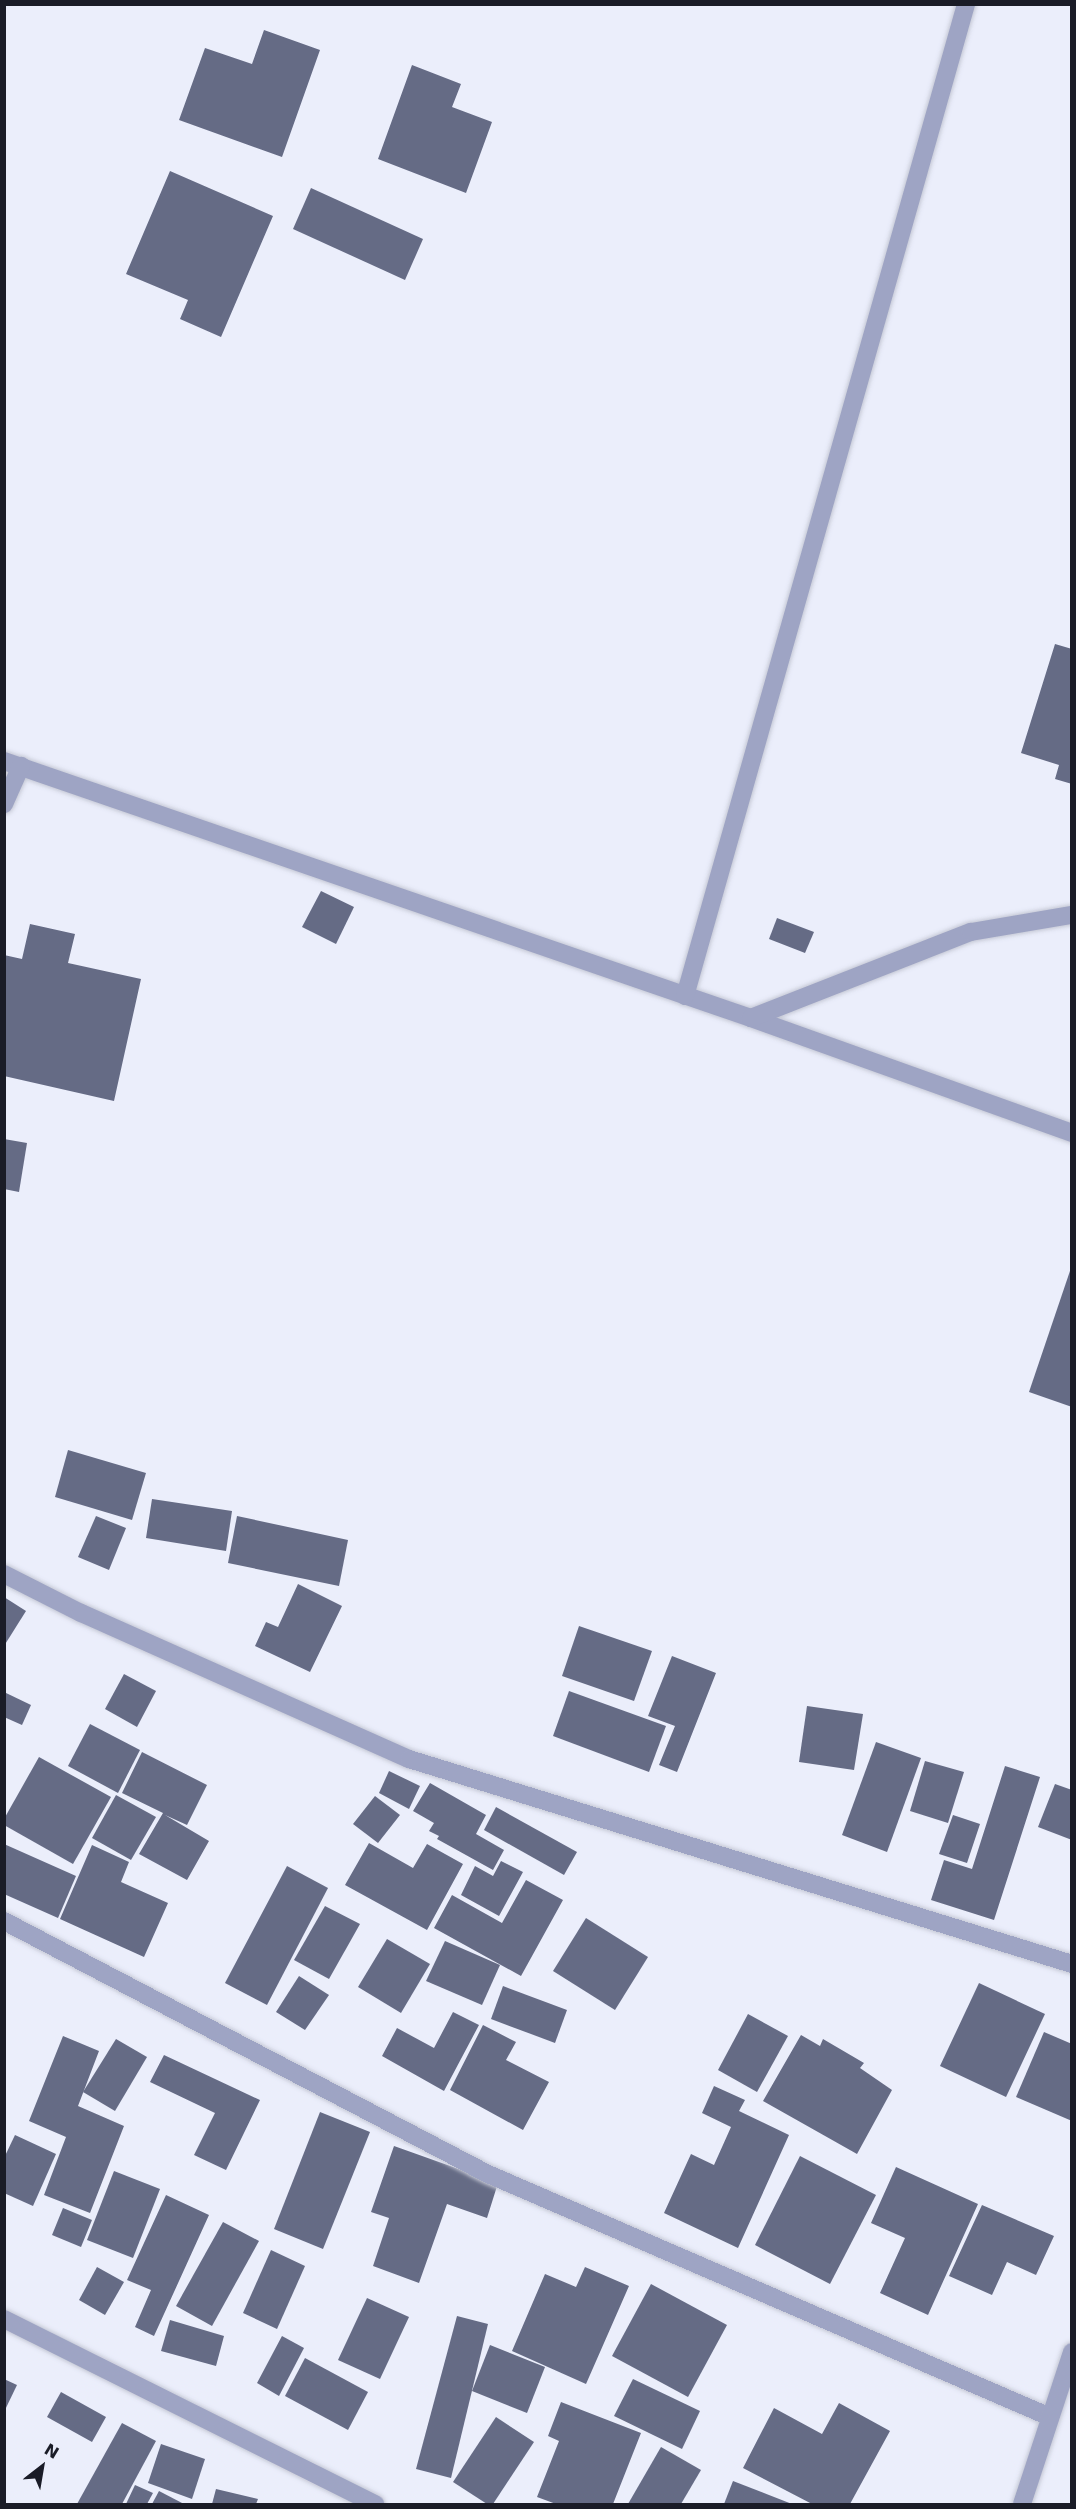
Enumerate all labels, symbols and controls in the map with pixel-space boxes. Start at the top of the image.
north arrow [12,2437,72,2497]
text: N [41,2440,62,2463]

